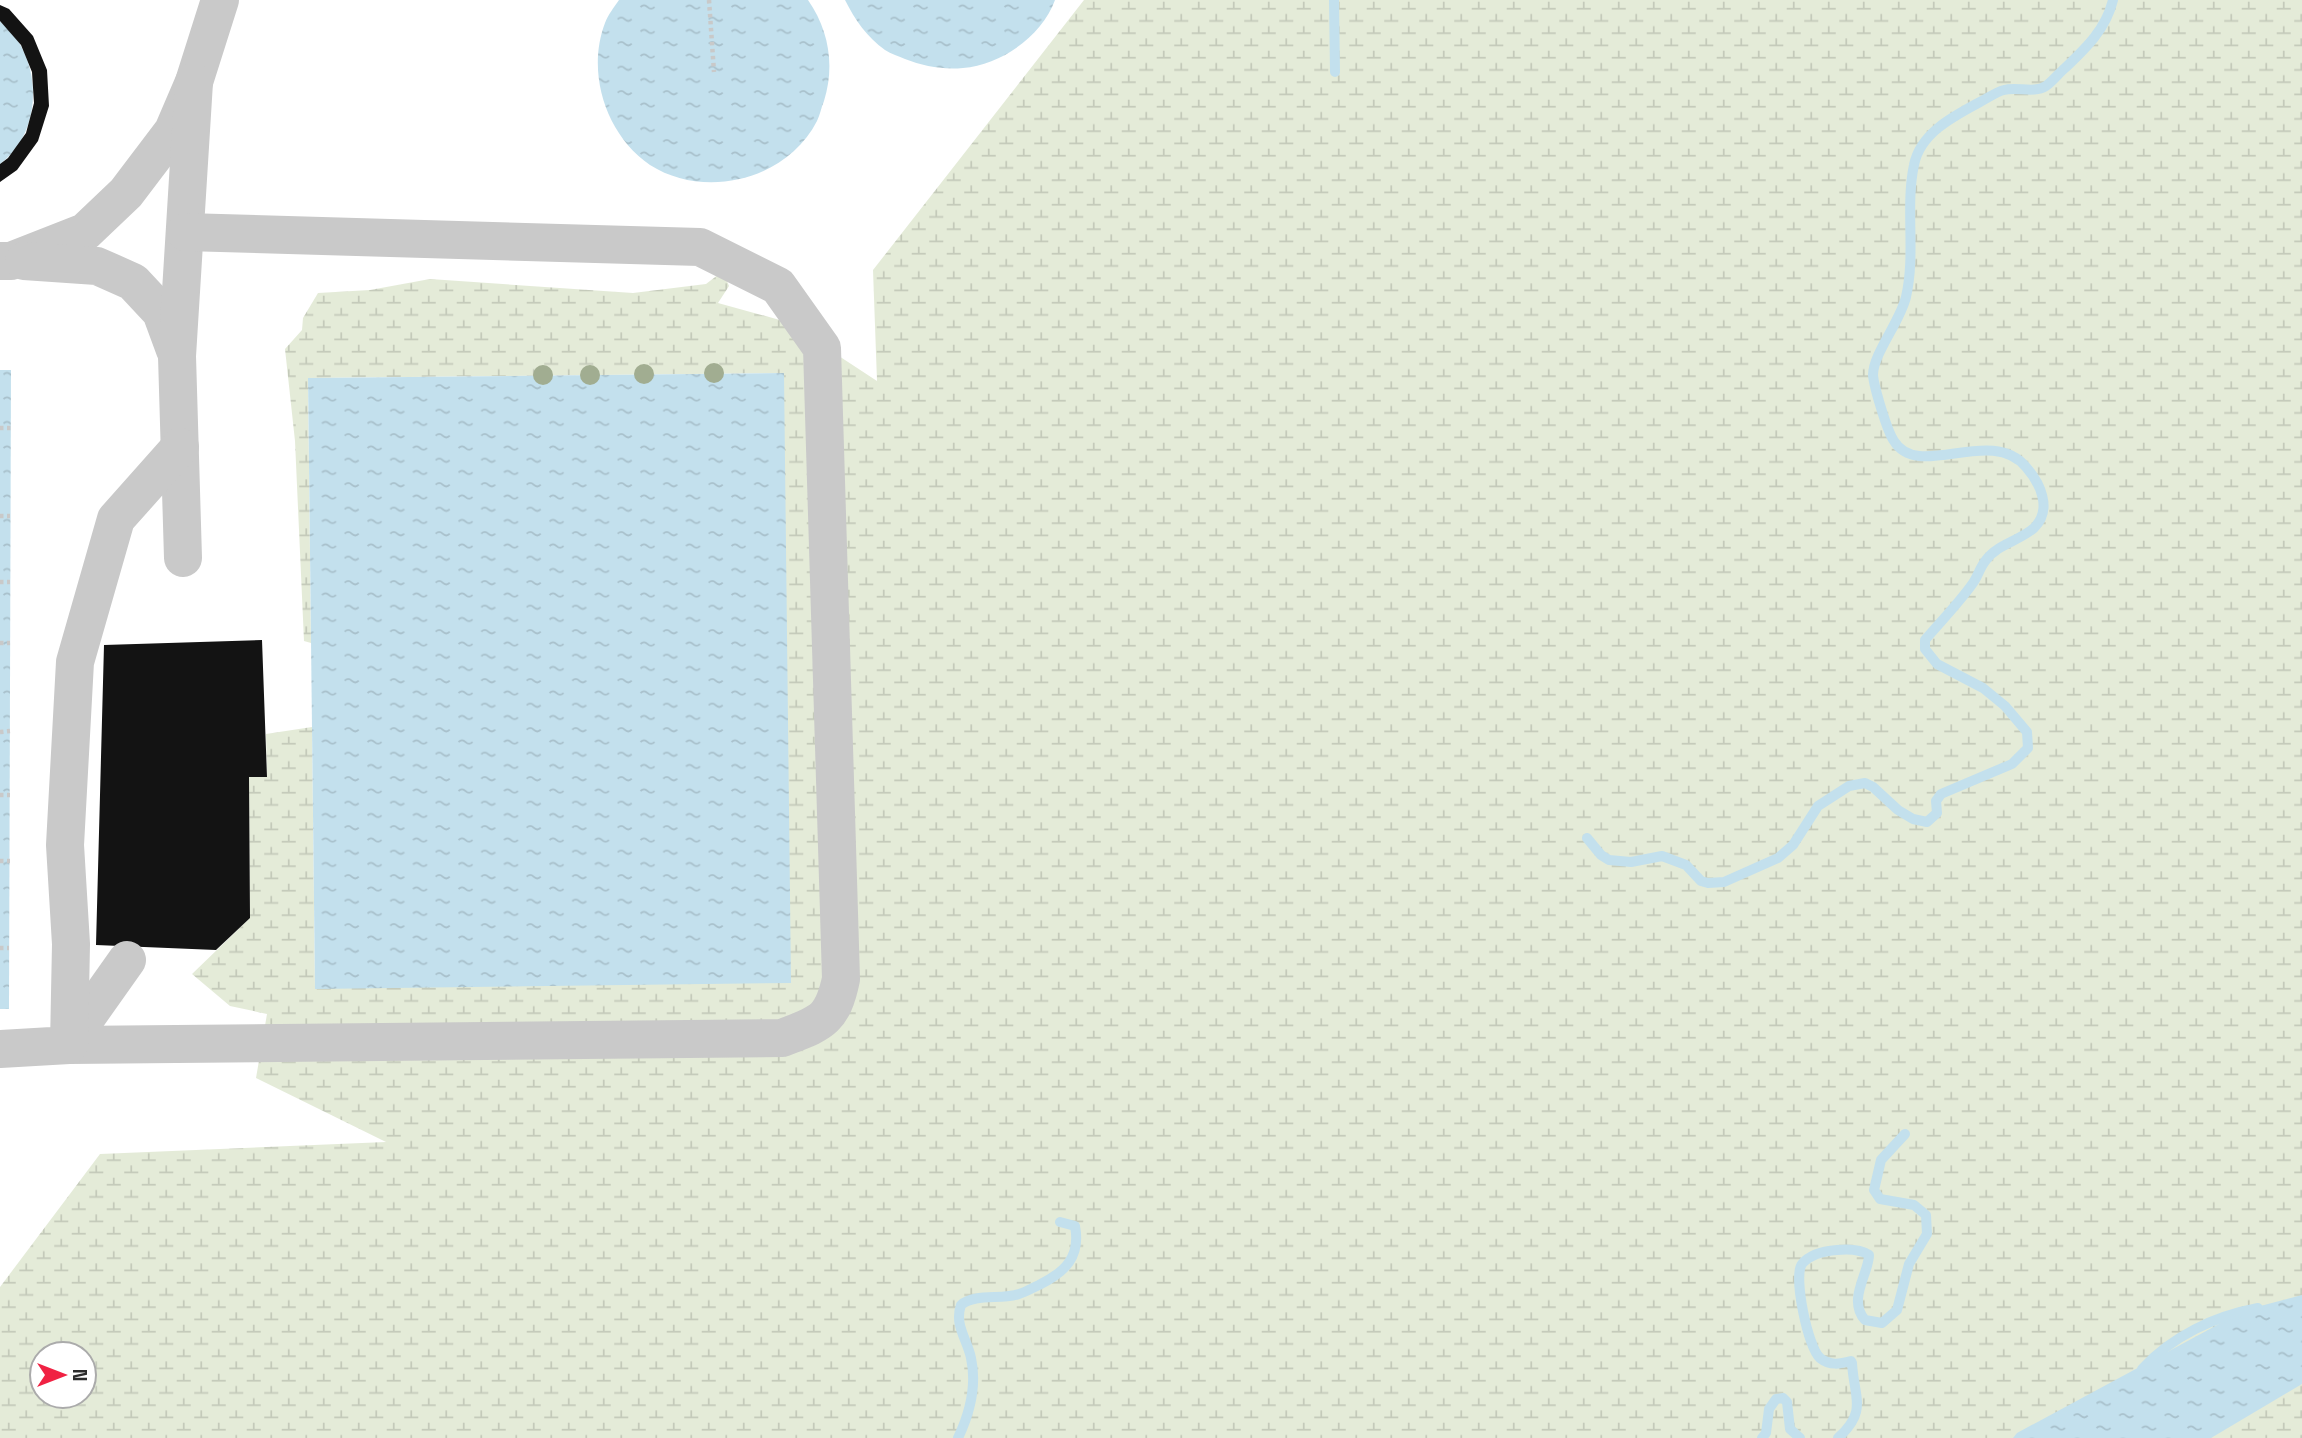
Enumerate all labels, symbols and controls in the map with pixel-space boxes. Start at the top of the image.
north arrow [28,1340,98,1410]
text: N [67,1369,92,1381]

